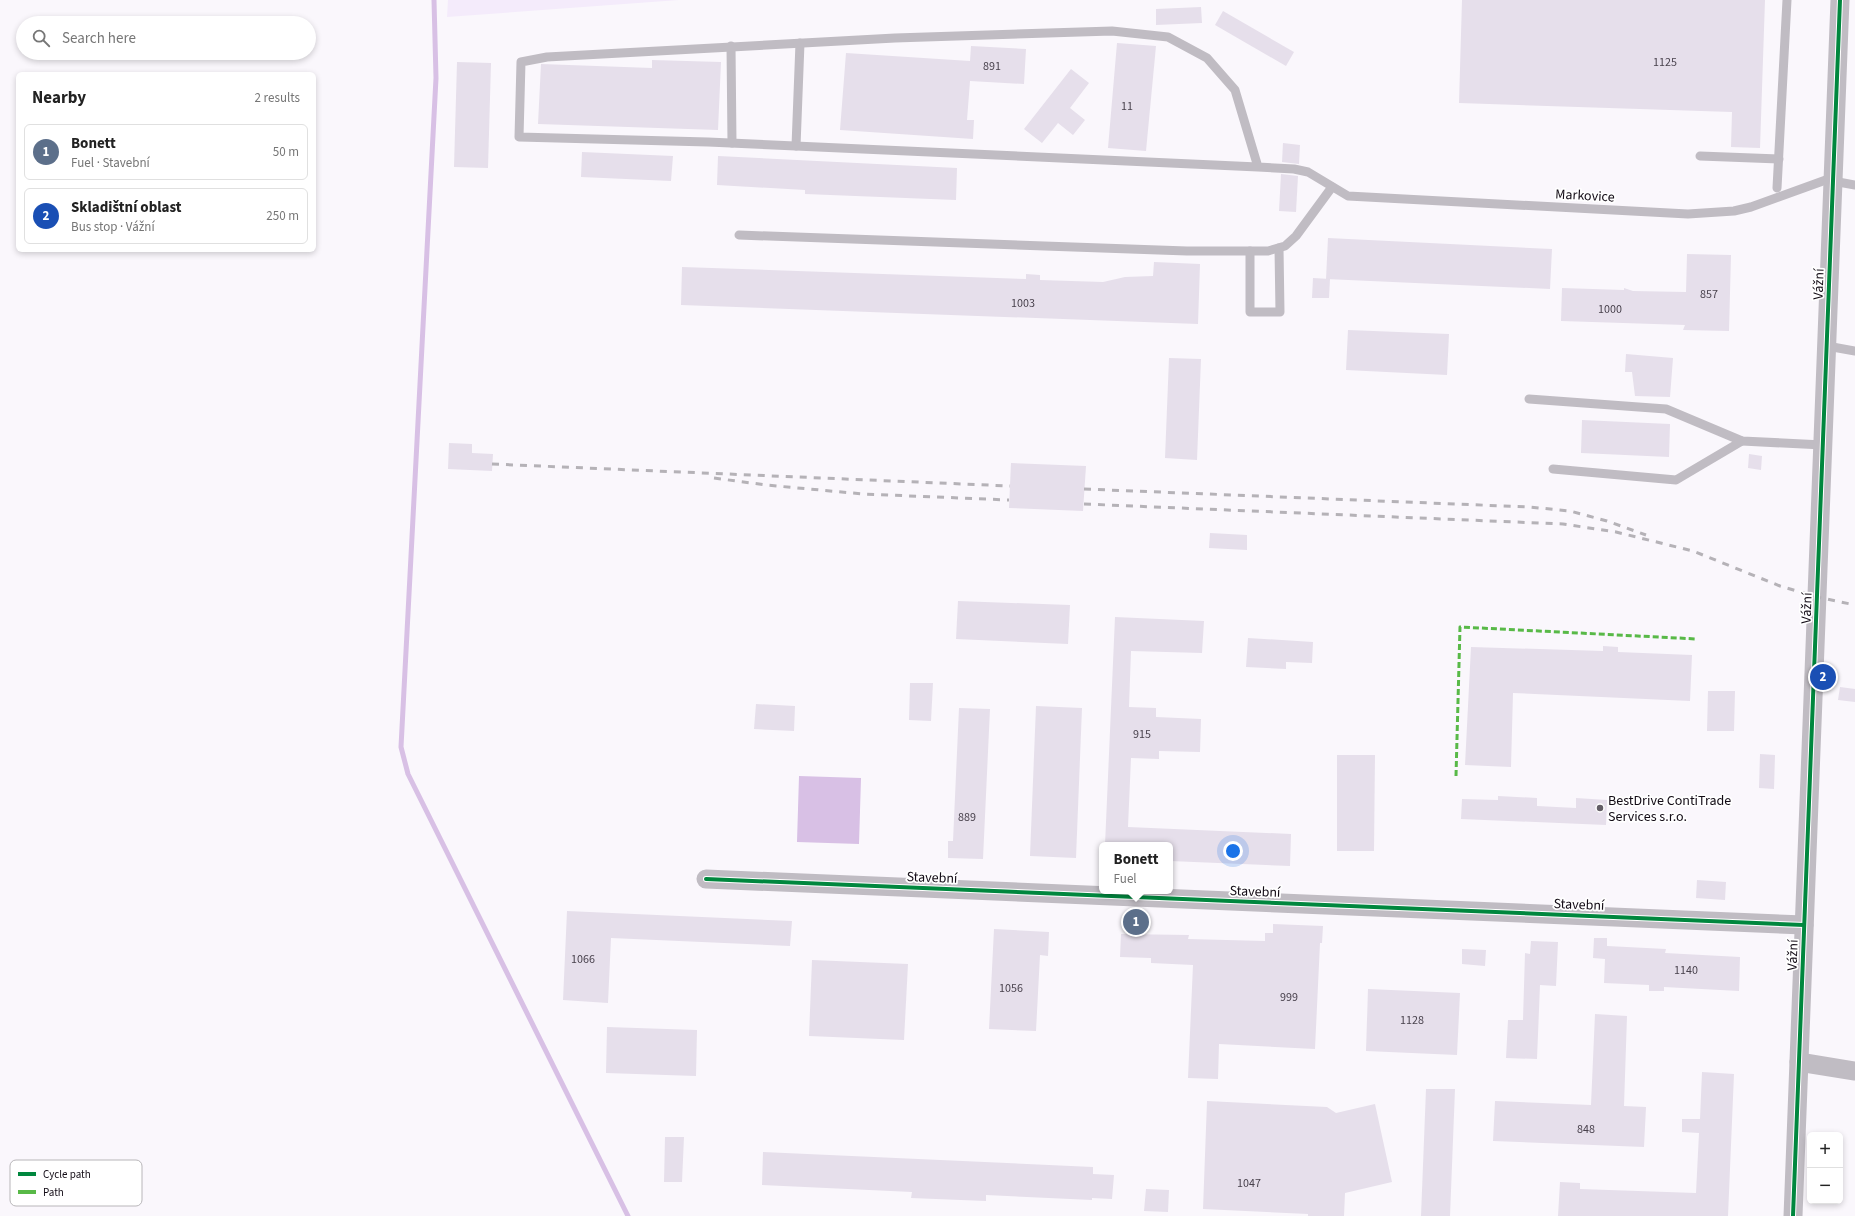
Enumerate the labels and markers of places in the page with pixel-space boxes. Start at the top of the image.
pin: 2 [1810,662,1836,692]
place label: BestDrive ContiTrade Services s.r.o. [1608,791,1731,827]
marker: BestDrive ContiTrade Services s.r.o. [1595,803,1605,813]
pin: 1 [1123,907,1149,937]

